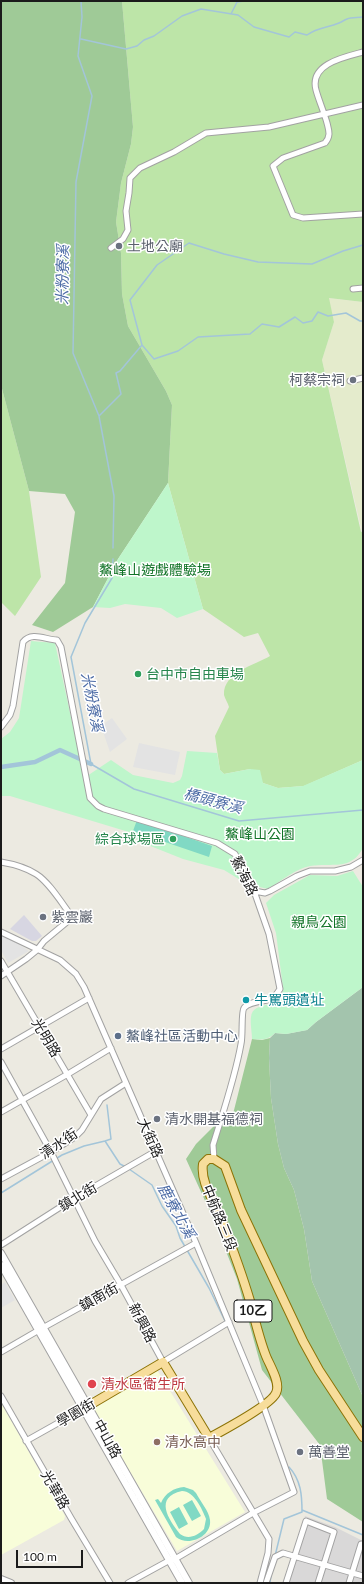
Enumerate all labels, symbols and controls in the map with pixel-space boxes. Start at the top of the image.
place label: 土地公廟 [127,238,183,254]
marker: 土地公廟 [114,241,124,251]
water label: 米粉寮溪 [53,245,73,305]
place label: 柯蔡宗祠 [289,372,345,388]
marker: 柯蔡宗祠 [348,375,358,385]
park label: 鰲峰山遊戲體驗場 [99,562,211,578]
place label: 台中市自由車場 [146,666,244,682]
marker: 台中市自由車場 [133,669,143,679]
water label: 米粉寮溪 [77,671,107,733]
water label: 橋頭寮溪 [182,785,244,817]
park label: 鰲峰山公園 [225,826,295,842]
place label: 綜合球場區 [95,831,165,847]
marker: 綜合球場區 [168,834,178,844]
street label: 鰲海路 [227,853,261,899]
place label: 紫雲巖 [51,909,93,925]
marker: 紫雲巖 [38,912,48,922]
park label: 親鳥公園 [291,914,347,930]
place label: 牛罵頭遺址 [254,992,324,1008]
marker: 牛罵頭遺址 [241,995,251,1005]
street label: 光明路 [28,1016,64,1060]
place label: 鰲峰社區活動中心 [126,1028,238,1044]
marker: 鰲峰社區活動中心 [113,1031,123,1041]
place label: 清水開基福德祠 [165,1111,263,1127]
marker: 清水開基福德祠 [152,1114,162,1124]
street label: 大街路 [134,1115,166,1161]
street label: 清水街 [37,1125,81,1163]
street label: 鎮北街 [56,1179,100,1215]
water label: 鹿寮北溪 [154,1180,198,1242]
street label: 中航路三段 [198,1182,240,1254]
street label: 鎮南街 [77,1279,121,1315]
road number: 10乙 [234,1300,272,1322]
street label: 新興路 [125,1301,159,1345]
place label: 清水區衛生所 [101,1376,185,1392]
marker: 清水區衛生所 [86,1378,98,1390]
street label: 學園街 [54,1395,98,1431]
street label: 中山路 [89,1417,125,1461]
place label: 清水高中 [165,1434,221,1450]
marker: 清水高中 [152,1437,162,1447]
place label: 萬善堂 [308,1444,350,1460]
marker: 萬善堂 [295,1447,305,1457]
street label: 光華路 [37,1468,73,1512]
scale bar [18,1542,85,1568]
text: 100 m [23,1549,57,1564]

